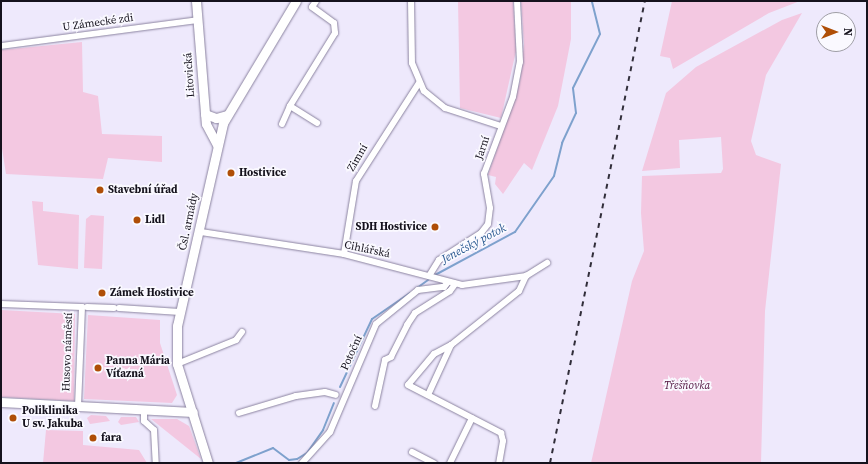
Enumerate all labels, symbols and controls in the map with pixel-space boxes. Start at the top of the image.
street label: U Zámecké zdi [62,11,134,35]
north arrow [816,12,856,52]
text: N [840,28,855,36]
street label: Litovická [182,52,198,98]
street label: Jarní [473,135,493,161]
street label: Zimní [345,142,371,174]
place label: Hostivice [239,166,286,180]
marker: Hostivice [226,168,236,178]
place label: Stavební úřad [108,183,178,197]
marker: Stavební úřad [95,185,105,195]
street label: Čsl. armády [176,192,202,252]
place label: Lidl [145,213,165,227]
marker: Lidl [132,215,142,225]
place label: SDH Hostivice [356,220,427,234]
water label: Jenečský potok [439,221,509,267]
marker: SDH Hostivice [430,222,440,232]
street label: Cihlářská [343,239,391,261]
place label: Zámek Hostivice [110,286,194,300]
marker: Zámek Hostivice [97,288,107,298]
street label: Husovo náměstí [60,312,76,392]
street label: Potoční [338,333,366,373]
place label: Panna Mária Víťazná [106,355,170,381]
marker: Panna Mária Víťazná [93,363,103,373]
park label: Třešňovka [664,379,710,393]
place label: Poliklinika U sv. Jakuba [22,405,83,431]
marker: Poliklinika U sv. Jakuba [7,412,19,424]
place label: fara [101,431,121,445]
marker: fara [88,433,98,443]

